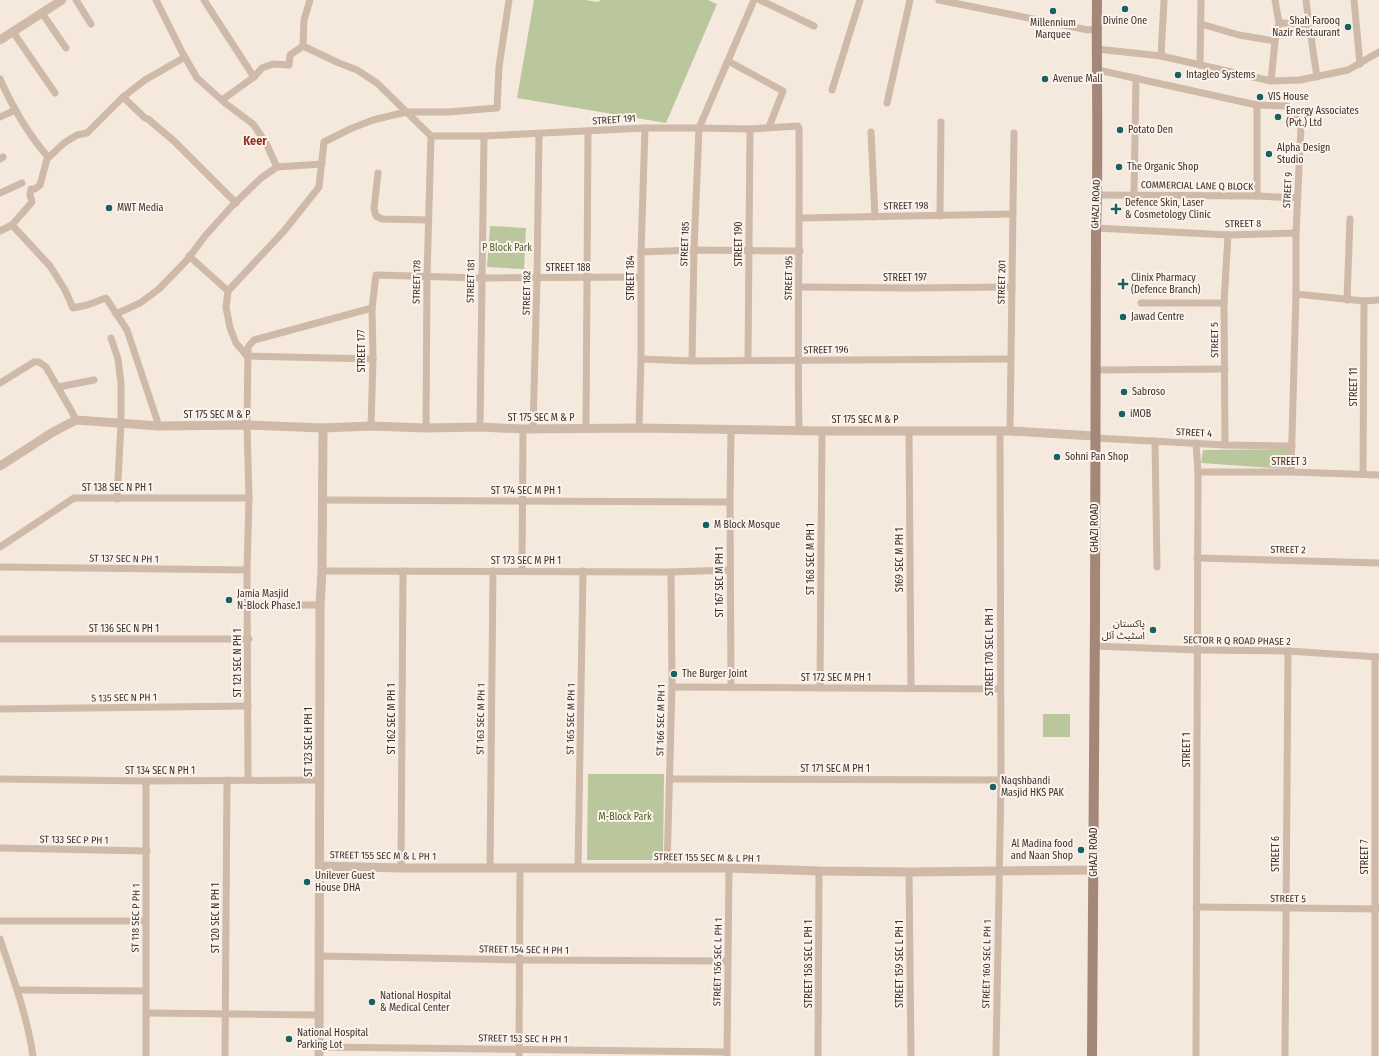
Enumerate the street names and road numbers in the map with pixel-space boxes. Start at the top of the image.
street label: STREET 191 [592,112,636,128]
street label: STREET 9 [1281,172,1295,208]
street label: GHAZI ROAD [1089,179,1103,229]
street label: COMMERCIAL LANE Q BLOCK [1141,179,1254,193]
street label: STREET 198 [883,200,929,212]
street label: STREET 8 [1225,218,1261,230]
street label: STREET 185 [678,221,692,267]
street label: STREET 190 [733,221,745,267]
street label: STREET 184 [625,255,637,300]
street label: STREET 195 [783,255,795,300]
street label: STREET 181 [465,259,477,303]
street label: STREET 178 [411,260,423,304]
street label: STREET 201 [996,260,1008,304]
street label: STREET 188 [545,262,591,274]
street label: STREET 182 [521,270,533,315]
street label: STREET 197 [883,272,927,284]
street label: STREET 5 [1209,322,1221,358]
street label: STREET 177 [356,329,368,373]
street label: STREET 196 [803,344,849,356]
street label: STREET 11 [1348,368,1360,406]
street label: ST 175 SEC M & P [183,409,251,421]
street label: ST 175 SEC M & P [507,412,575,424]
street label: ST 175 SEC M & P [831,414,899,426]
street label: STREET 4 [1176,426,1212,440]
street label: STREET 3 [1271,456,1307,468]
street label: ST 138 SEC N PH 1 [82,482,152,494]
street label: ST 174 SEC M PH 1 [491,485,561,497]
street label: GHAZI ROAD [1089,503,1101,553]
street label: ST 168 SEC M PH 1 [805,523,817,595]
street label: S169 SEC M PH 1 [894,528,906,592]
street label: STREET 2 [1270,544,1306,556]
street label: ST 167 SEC M PH 1 [714,547,726,617]
street label: ST 137 SEC N PH 1 [89,552,159,566]
street label: ST 173 SEC M PH 1 [491,555,561,567]
street label: STREET 170 SEC L PH 1 [984,608,996,696]
street label: ST 136 SEC N PH 1 [89,623,159,635]
street label: ST 121 SEC N PH 1 [232,629,244,697]
street label: SECTOR R Q ROAD PHASE 2 [1183,634,1291,648]
street label: ST 172 SEC M PH 1 [801,672,871,684]
street label: ST 162 SEC M PH 1 [386,683,398,755]
street label: ST 163 SEC M PH 1 [474,683,488,755]
street label: ST 165 SEC M PH 1 [564,683,578,755]
street label: ST 166 SEC M PH 1 [654,684,668,756]
street label: S 135 SEC N PH 1 [91,691,157,705]
street label: ST 123 SEC H PH 1 [303,707,315,777]
street label: STREET 1 [1181,732,1193,768]
street label: ST 171 SEC M PH 1 [800,763,870,775]
street label: ST 134 SEC N PH 1 [125,765,195,777]
street label: GHAZI ROAD [1088,827,1100,877]
street label: ST 133 SEC P PH 1 [39,833,109,847]
street label: STREET 6 [1270,836,1282,872]
street label: STREET 7 [1359,839,1371,875]
street label: STREET 155 SEC M & L PH 1 [330,849,436,863]
street label: STREET 155 SEC M & L PH 1 [654,851,760,865]
street label: ST 118 SEC P PH 1 [129,883,143,953]
street label: ST 120 SEC N PH 1 [210,883,222,953]
street label: STREET 5 [1270,893,1306,905]
street label: STREET 156 SEC L PH 1 [711,918,725,1006]
street label: STREET 160 SEC L PH 1 [980,919,994,1009]
street label: STREET 158 SEC L PH 1 [803,920,815,1008]
street label: STREET 159 SEC L PH 1 [894,920,906,1008]
street label: STREET 154 SEC H PH 1 [479,943,569,957]
street label: STREET 153 SEC H PH 1 [478,1032,568,1046]

